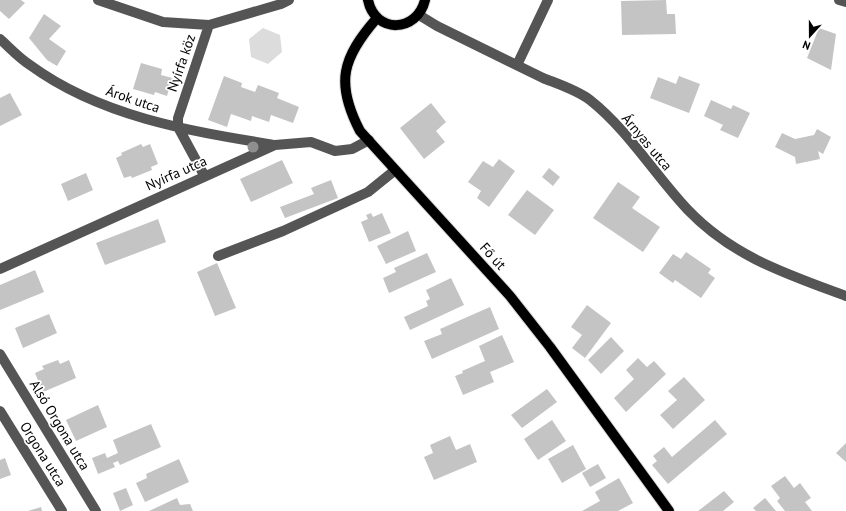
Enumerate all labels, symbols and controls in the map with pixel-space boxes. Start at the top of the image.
north arrow [790,16,830,56]
street label: Nyírfa köz [163,32,199,94]
text: N [801,38,812,53]
street label: Árok utca [104,81,162,117]
street label: Árnyas utca [618,110,676,174]
street label: Nyírfa utca [143,152,209,194]
street label: Fő út [476,239,510,274]
street label: Alsó Orgona utca [26,377,94,473]
street label: Orgona utca [17,419,69,489]

